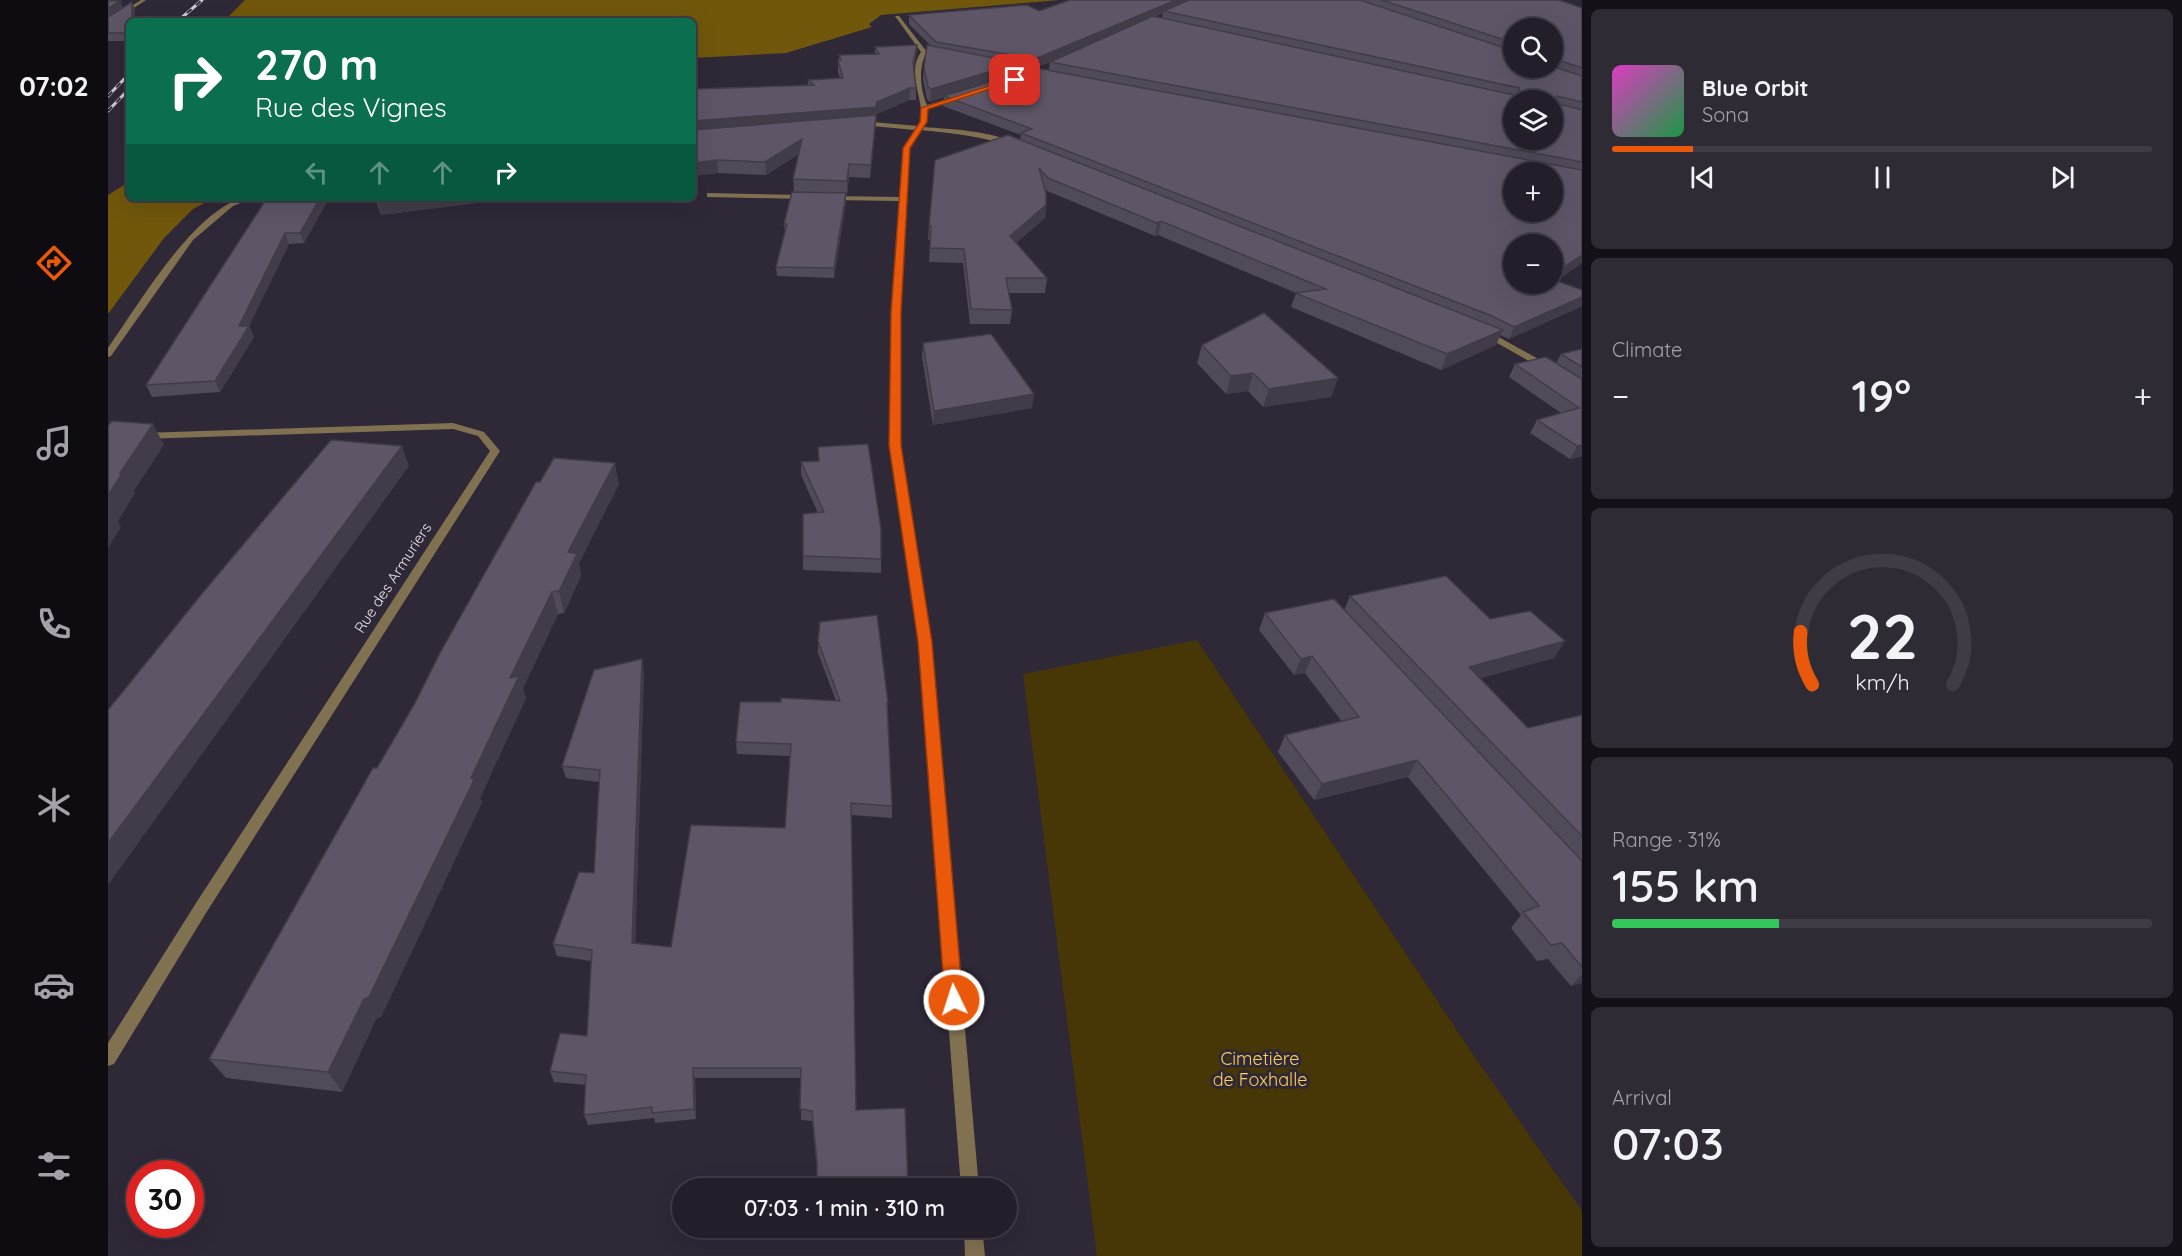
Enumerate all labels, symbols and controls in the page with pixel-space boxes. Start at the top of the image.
map controls [1503,18,1563,294]
button: search [1503,18,1563,78]
text: 270 m [255,38,378,91]
icon: right [156,42,234,120]
pin [989,54,1040,105]
icon: arrive [998,63,1031,96]
text: 07:02 [19,69,89,103]
text: Blue Orbit [1702,74,1808,102]
text: Rue des Vignes [255,90,447,124]
button: layers [1503,90,1563,150]
text: Sona [1702,102,1749,127]
icon: left [300,156,333,189]
icon: ahead [363,156,396,189]
icon: ahead [426,156,459,189]
icon: right [489,156,522,189]
icon: previous [1686,161,1719,194]
icon: pause [1866,161,1899,194]
icon: next [2046,161,2079,194]
button: + [1503,162,1563,222]
button: − [1503,234,1563,294]
icon: directions [33,242,75,284]
text: Climate [1612,337,1682,362]
text: 19° [1852,367,1911,423]
text: − [1612,375,1629,416]
text: + [2133,375,2152,416]
icon: music [33,422,75,464]
street label: Rue des Armuriers [350,519,435,636]
text: 22 [1846,597,1918,675]
icon: phone [33,603,75,645]
text: km/h [1855,669,1909,695]
icon: climate [33,784,75,826]
text: Range · 31% [1612,827,1721,852]
text: 155 km [1612,857,1759,913]
icon: car [33,964,75,1006]
position arrow [922,968,986,1032]
park label: Cimetière de Foxhalle [1213,1047,1307,1091]
text: Arrival [1612,1085,1672,1110]
text: 07:03 [1612,1115,1724,1171]
icon: filters [33,1145,75,1187]
speed limit sign: 30 [126,1160,204,1238]
text: 07:03 · 1 min · 310 m [744,1194,945,1222]

